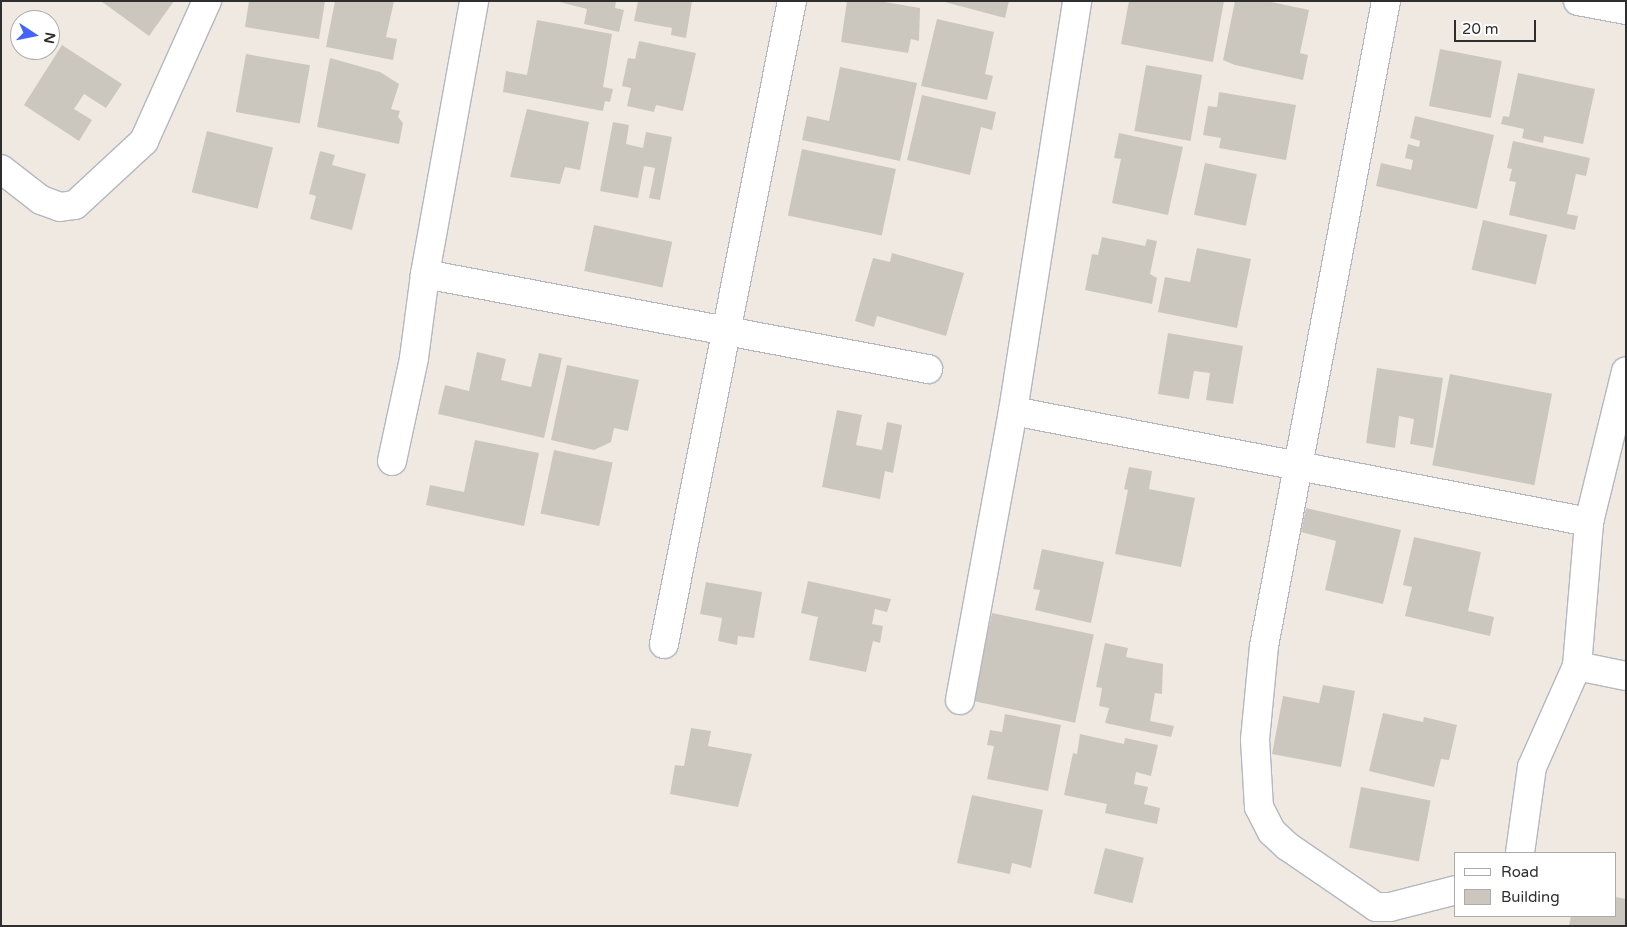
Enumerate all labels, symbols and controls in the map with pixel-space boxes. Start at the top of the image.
north arrow [10,10,60,60]
scale bar [1457,10,1540,42]
text: 20 m [1462,20,1499,38]
text: N [40,31,59,45]
legend [1454,852,1617,917]
text: Road [1501,863,1539,881]
text: Building [1501,888,1560,906]

